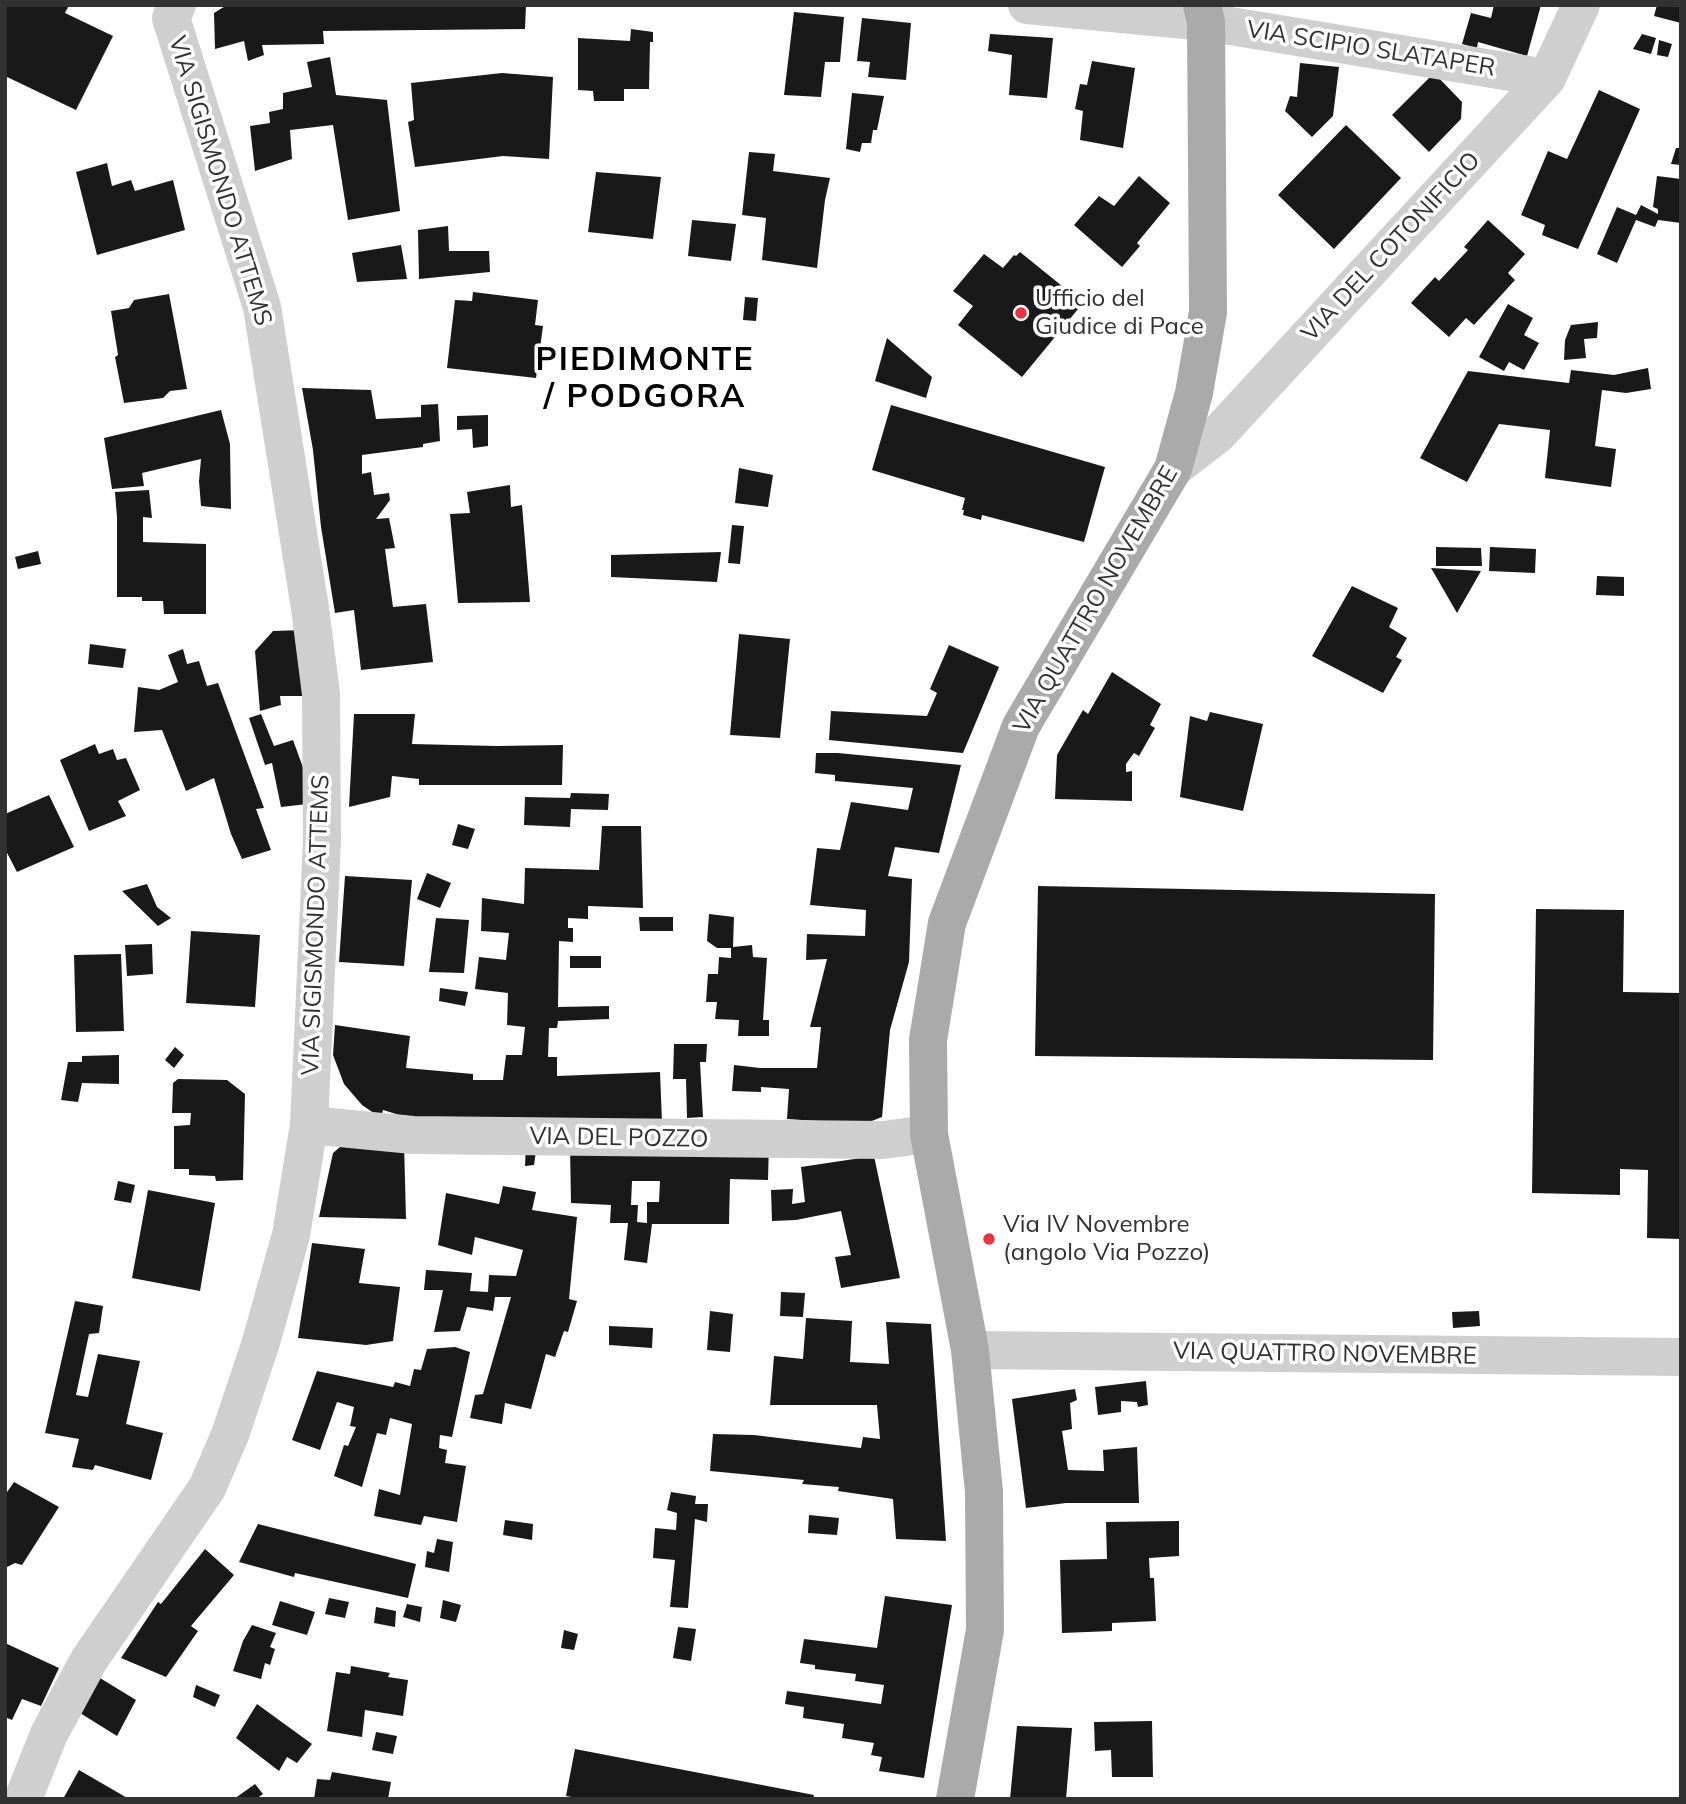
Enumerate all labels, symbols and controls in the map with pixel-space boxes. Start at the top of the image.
street label: VIA SCIPIO SLATAPER [1245,15,1497,83]
street label: VIA SIGISMONDO ATTEMS [162,33,278,329]
street label: VIA DEL COTONIFICIO [1296,146,1486,348]
place label: Ufficio del Giudice di Pace [1035,285,1204,341]
marker: Ufficio del Giudice di Pace [1013,305,1029,321]
district label: PIEDIMONTE / PODGORA [537,341,753,416]
street label: VIA QUATTRO NOVEMBRE [1008,461,1184,739]
street label: VIA SIGISMONDO ATTEMS [296,774,336,1076]
street label: VIA DEL POZZO [529,1122,709,1154]
place label: Via IV Novembre (angolo Via Pozzo) [1003,1211,1210,1267]
marker: Via IV Novembre (angolo Via Pozzo) [981,1231,997,1247]
street label: VIA QUATTRO NOVEMBRE [1173,1337,1477,1371]

